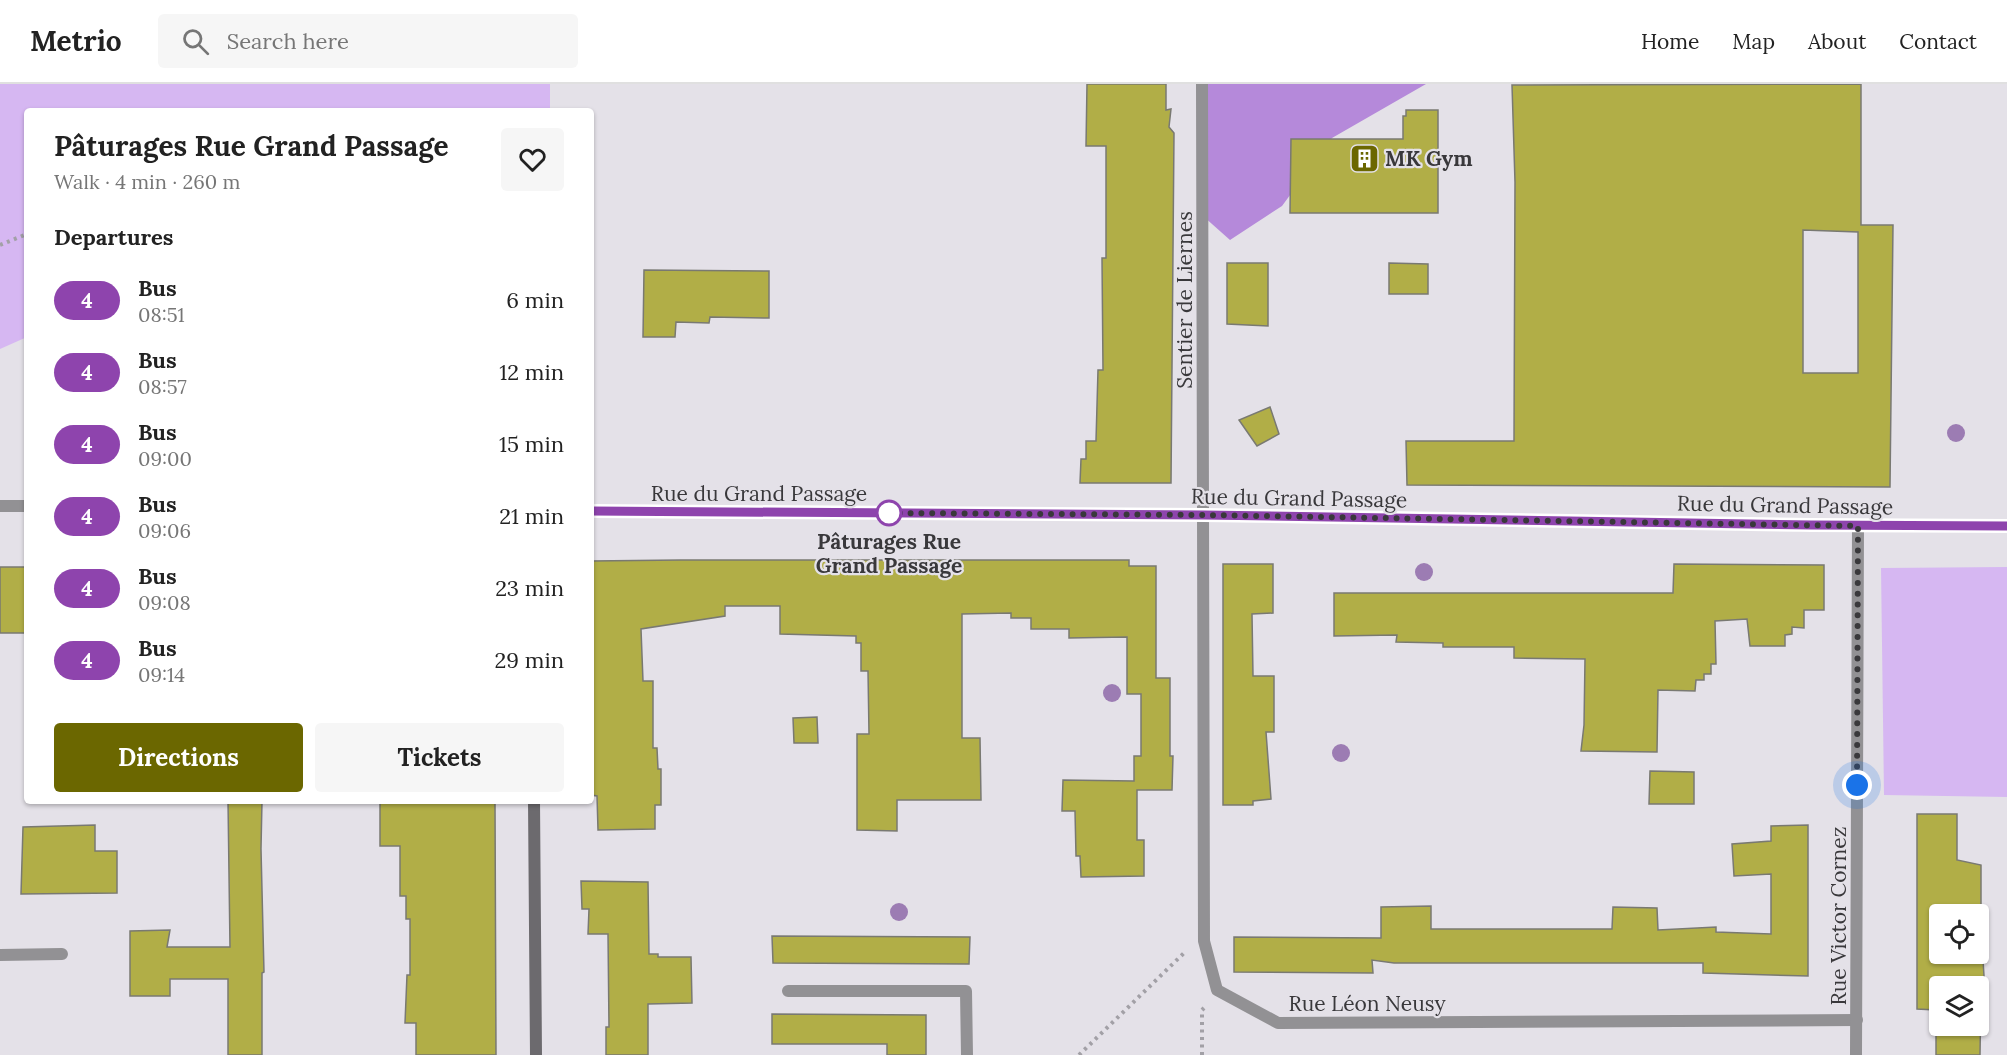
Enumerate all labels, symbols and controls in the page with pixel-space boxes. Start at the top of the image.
search box [158,14,578,68]
text: Metrio [30,23,122,59]
icon: search [179,25,212,58]
text: Search here [227,27,349,55]
text: Home [1641,28,1699,55]
text: Map [1732,28,1775,55]
text: About [1808,28,1866,55]
text: Contact [1899,28,1977,55]
text: Pâturages Rue Grand Passage [54,128,449,164]
button: heart [501,128,564,191]
building icon: MK Gym [1348,142,1380,174]
place label: MK Gym [1385,145,1472,172]
text: Walk · 4 min · 260 m [54,169,240,194]
street label: Sentier de Liernes [1171,211,1198,389]
text: Departures [54,223,173,251]
text: Bus [138,274,177,302]
text: 6 min [506,286,564,314]
text: 4 [81,287,93,314]
text: 08:51 [138,302,185,327]
text: Bus [138,346,177,374]
text: 12 min [499,358,564,386]
text: 4 [81,359,93,386]
text: 08:57 [138,374,187,399]
text: Bus [138,418,177,446]
text: 15 min [499,430,564,458]
text: 4 [81,431,93,458]
text: 09:00 [138,446,192,471]
street label: Rue du Grand Passage [651,480,867,507]
street label: Rue du Grand Passage [1191,483,1407,513]
text: Bus [138,490,177,518]
street label: Rue du Grand Passage [1677,490,1893,520]
marker: Pâturages Rue Grand Passage [876,500,902,526]
text: 21 min [499,502,564,530]
text: 4 [81,503,93,530]
text: 09:06 [138,518,191,543]
place label: Pâturages Rue Grand Passage [816,528,962,579]
text: Bus [138,562,177,590]
text: 23 min [495,574,564,602]
text: 4 [81,575,93,602]
text: 09:08 [138,590,191,615]
text: Bus [138,634,177,662]
text: 29 min [494,646,564,674]
text: 4 [81,647,93,674]
text: 09:14 [138,662,185,687]
button: Directions [54,723,303,792]
button: Tickets [315,723,564,792]
your location [1842,770,1872,800]
street label: Rue Victor Cornez [1825,827,1852,1005]
map controls [1929,904,1989,1036]
button: locate [1929,904,1989,964]
button: layers [1929,976,1989,1036]
street label: Rue Léon Neusy [1288,990,1446,1017]

